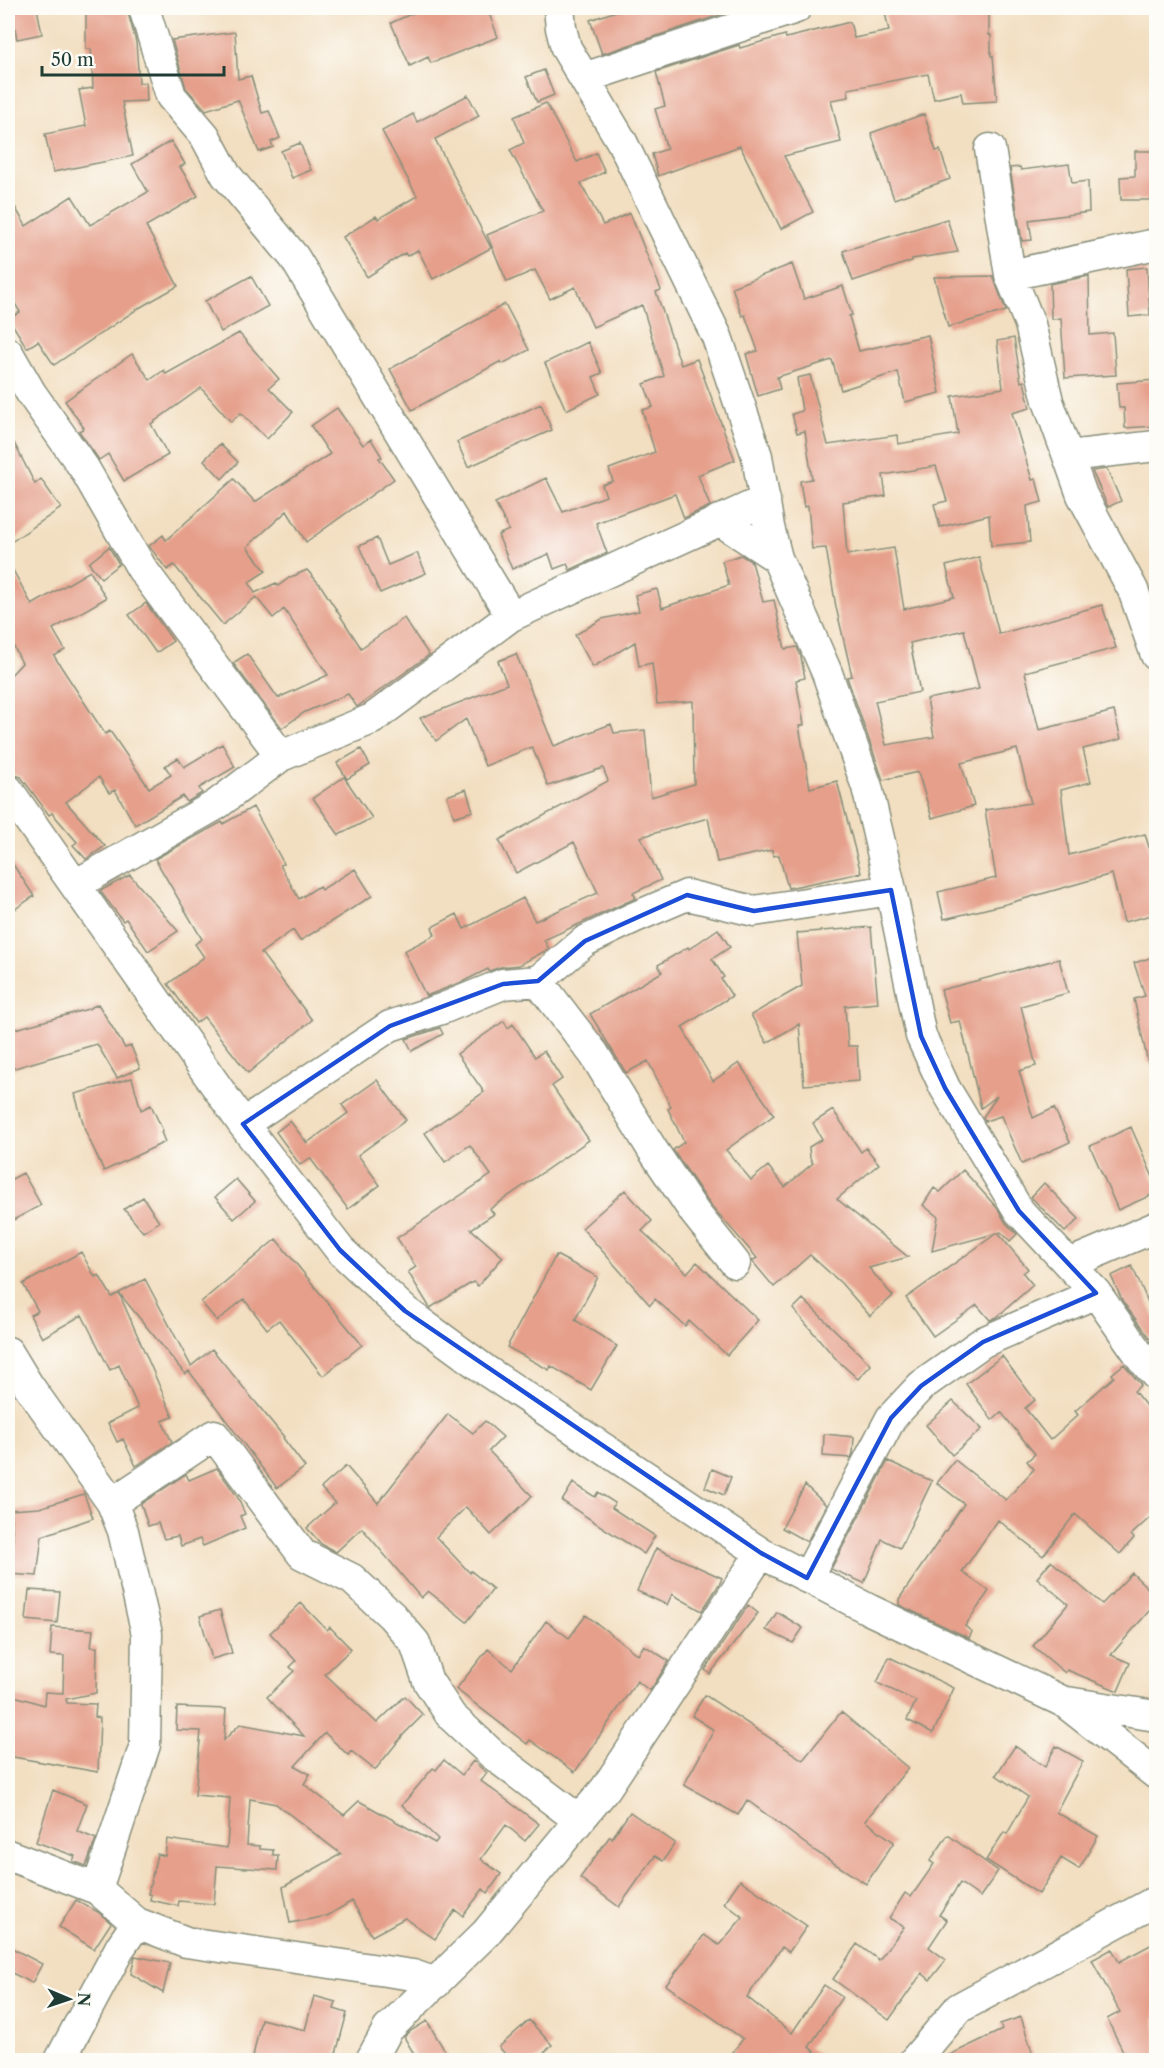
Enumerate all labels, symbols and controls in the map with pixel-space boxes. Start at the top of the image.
scale bar [42,39,224,77]
text: 50 m [51,49,94,71]
north arrow [39,1969,99,2029]
text: N [74,1992,94,2007]

